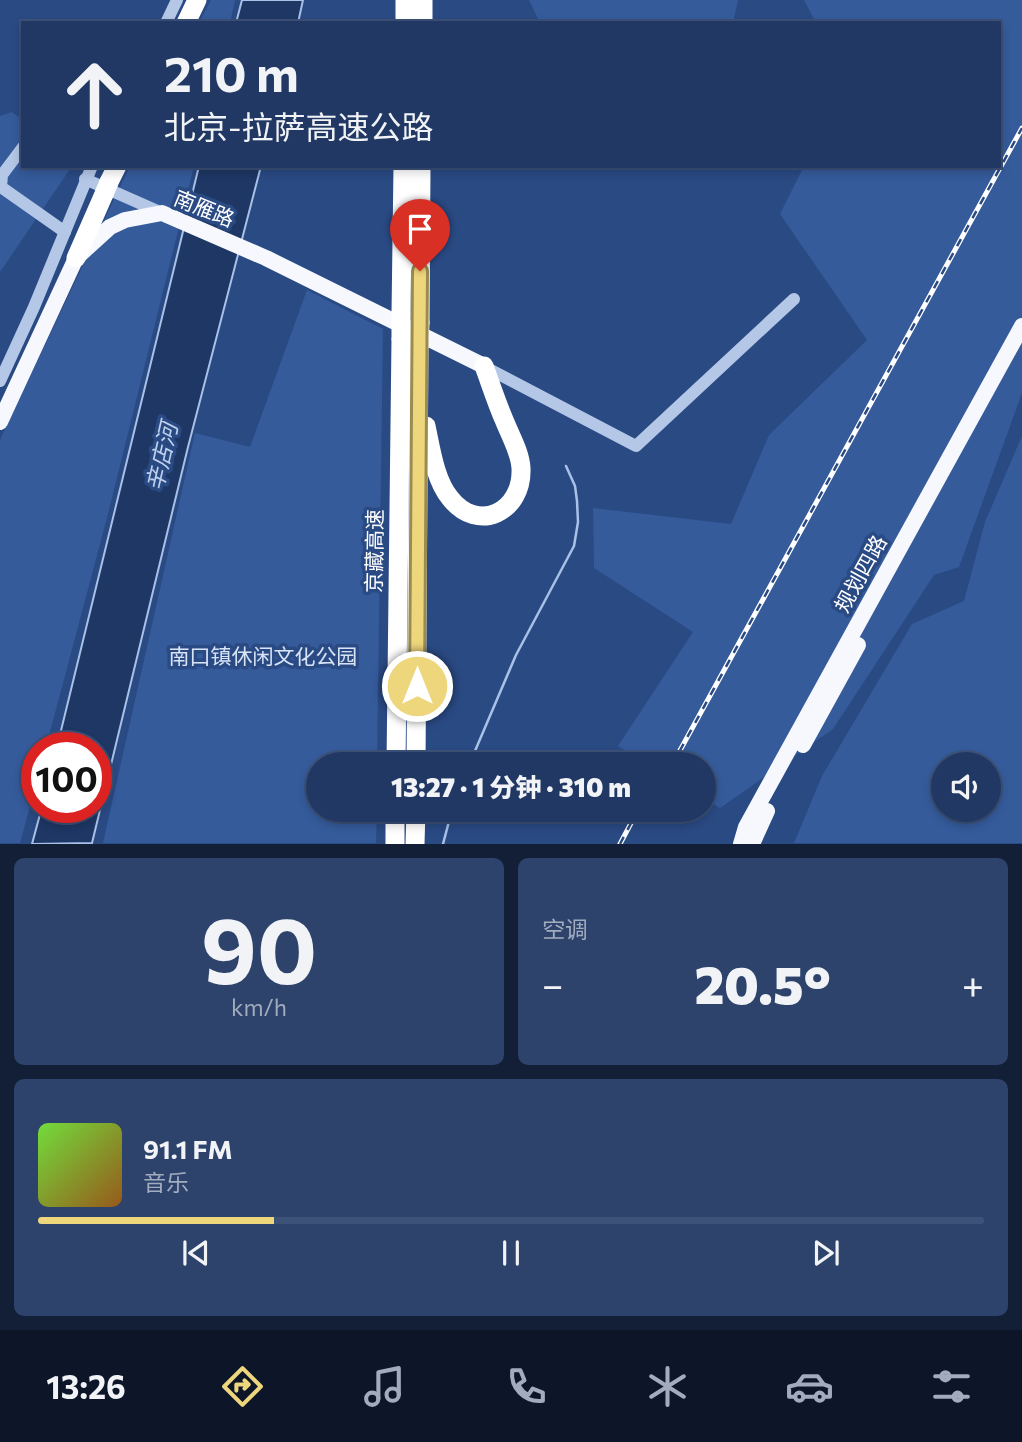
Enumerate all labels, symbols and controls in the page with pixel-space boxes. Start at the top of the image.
text: 210 m [164,42,299,102]
icon: ahead [49,49,140,140]
text: 北京-拉萨高速公路 [164,106,434,146]
street label: 南雁路 [171,184,238,231]
pin [390,199,450,271]
icon: arrive [401,210,439,248]
water label: 辛店河 [140,416,183,494]
street label: 京藏高速 [360,509,387,593]
street label: 规划四路 [828,530,891,616]
park label: 南口镇休闲文化公园 [169,643,358,668]
position arrow [380,649,454,723]
speed limit sign: 100 [21,732,112,823]
map controls [931,752,1001,822]
button: sound [931,752,1001,822]
text: 13:27 · 1 分钟 · 310 m [391,771,631,802]
text: 90 [201,891,317,1003]
text: 空调 [542,915,588,943]
text: 20.5° [694,951,831,1015]
text: − [542,960,564,1007]
text: + [962,960,984,1007]
text: km/h [231,993,287,1021]
text: 91.1 FM [143,1133,233,1164]
text: 音乐 [143,1168,189,1196]
icon: previous [177,1234,215,1272]
icon: pause [492,1234,530,1272]
icon: next [807,1234,845,1272]
icon: directions [218,1362,267,1411]
icon: music [360,1362,409,1411]
icon: phone [502,1362,551,1411]
icon: climate [643,1362,692,1411]
icon: car [785,1362,834,1411]
icon: filters [927,1362,976,1411]
text: 13:26 [46,1366,126,1406]

